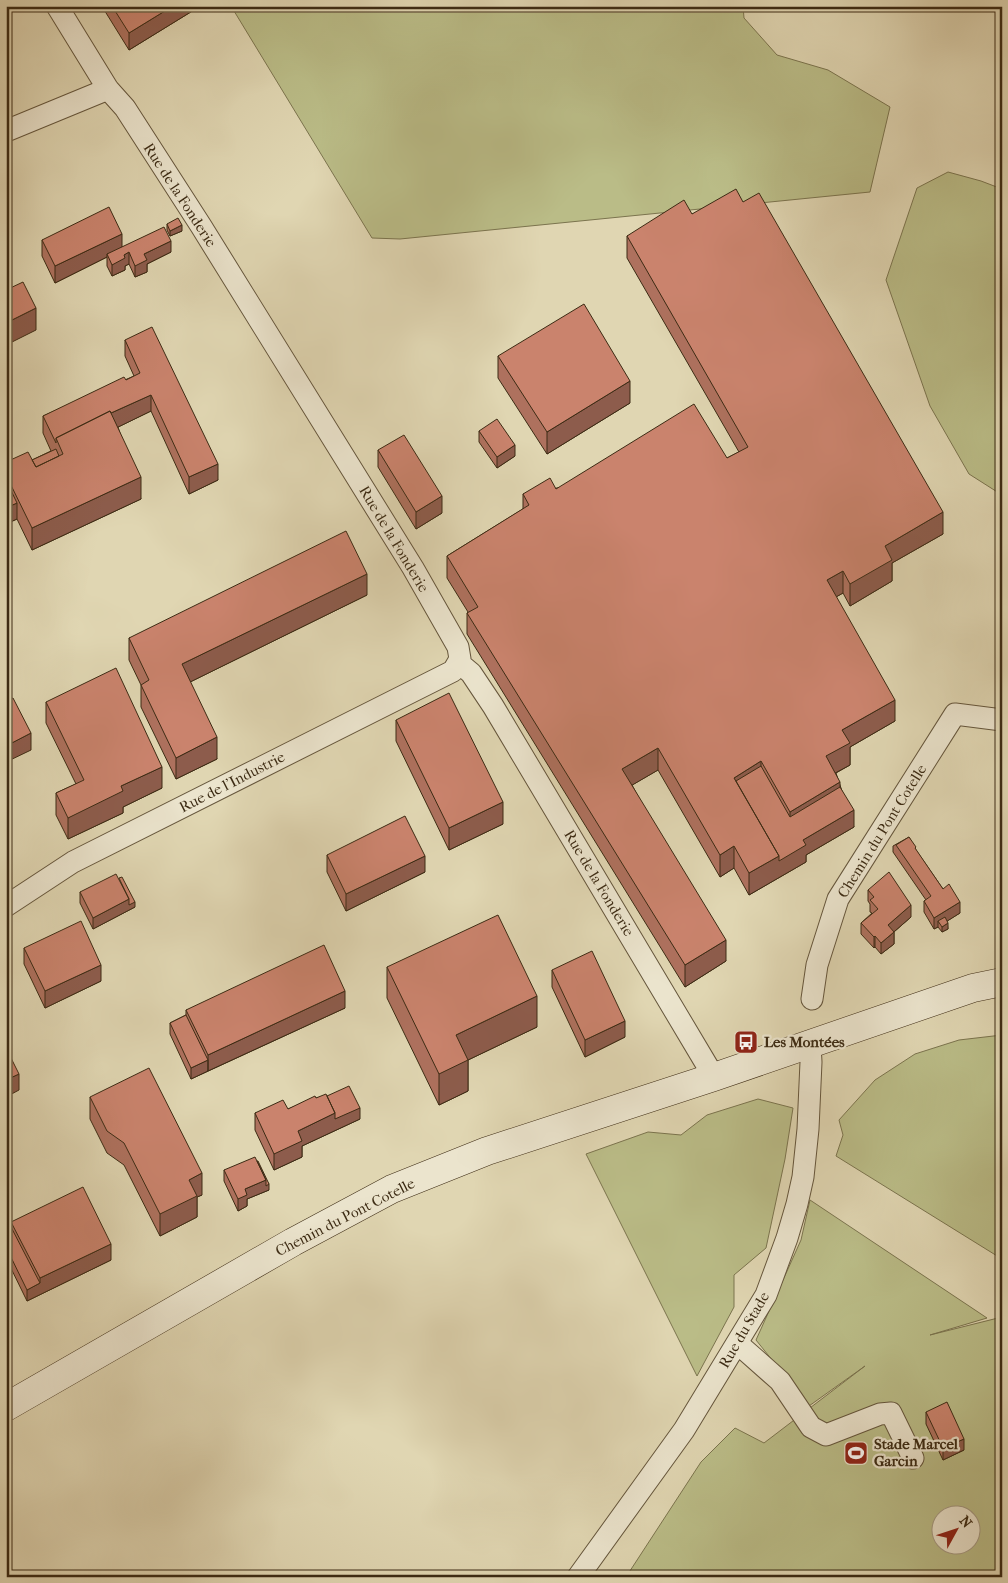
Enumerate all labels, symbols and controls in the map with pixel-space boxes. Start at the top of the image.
street label: Rue de la Fonderie [140,140,221,251]
street label: Rue de la Fonderie [355,483,433,596]
street label: Rue de l'Industrie [176,747,288,816]
street label: Chemin du Pont Cotelle [834,760,931,901]
street label: Rue de la Fonderie [560,827,638,940]
bus stop icon: Les Montées [733,1029,759,1055]
place label: Les Montées [764,1033,845,1051]
street label: Chemin du Pont Cotelle [272,1174,418,1260]
street label: Rue du Stade [715,1288,773,1371]
place label: Stade Marcel Garcin [874,1435,959,1470]
sports icon: Stade Marcel Garcin [843,1440,869,1466]
north arrow [930,1506,980,1556]
text: N [956,1512,976,1532]

